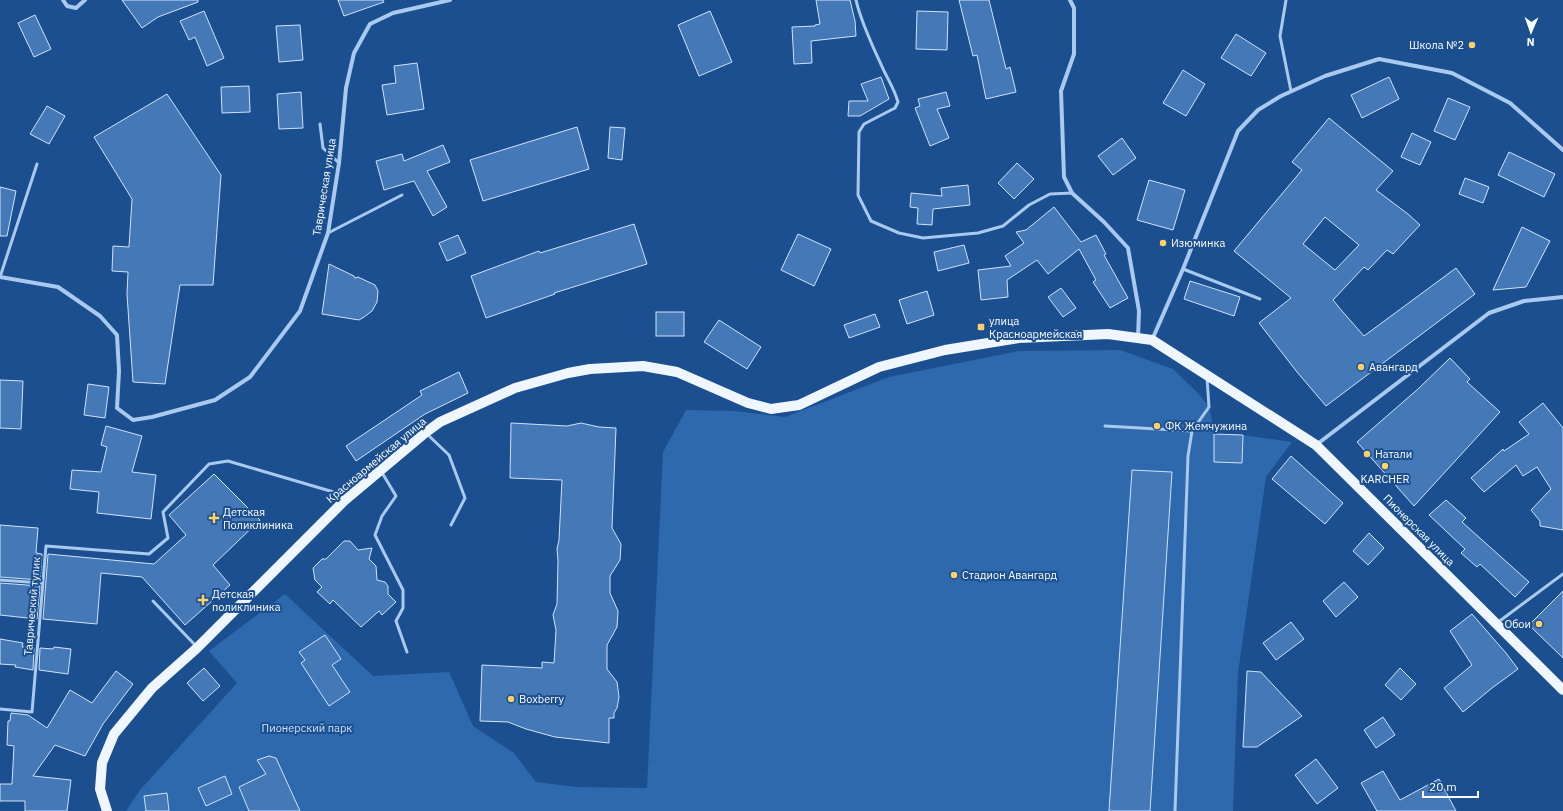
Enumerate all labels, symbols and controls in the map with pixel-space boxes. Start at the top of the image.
north arrow [1511,12,1551,52]
text: N [1526,35,1535,49]
place label: Школа №2 [1409,38,1464,52]
marker: Школа №2 [1467,40,1477,50]
street label: Таврическая улица [309,137,339,237]
place label: Изюминка [1171,236,1225,250]
marker: Изюминка [1158,238,1168,248]
place label: улица Красноармейская [989,314,1082,341]
marker: улица Красноармейская [976,322,986,332]
place label: Авангард [1369,360,1418,374]
marker: Авангард [1356,362,1366,372]
street label: Красноармейская улица [323,414,429,506]
place label: ФК Жемчужина [1165,419,1247,433]
marker: ФК Жемчужина [1152,421,1162,431]
place label: Натали [1375,447,1412,461]
marker: Натали [1362,449,1372,459]
marker: KARCHER [1380,461,1390,471]
place label: KARCHER [1360,472,1410,486]
street label: Пионерская улица [1380,491,1458,569]
place label: Детская Поликлиника [223,505,293,532]
marker: Детская Поликлиника [208,512,220,524]
street label: Таврический тупик [21,556,43,656]
place label: Стадион Авангард [962,568,1058,582]
marker: Стадион Авангард [949,570,959,580]
place label: Детская поликлиника [212,587,281,614]
marker: Детская поликлиника [197,594,209,606]
place label: Обои [1504,617,1531,631]
marker: Обои [1534,619,1544,629]
place label: Boxberry [519,692,564,706]
marker: Boxberry [506,694,516,704]
park label: Пионерский парк [262,721,352,735]
scale bar [1423,773,1478,799]
text: 20 m [1429,779,1457,794]

